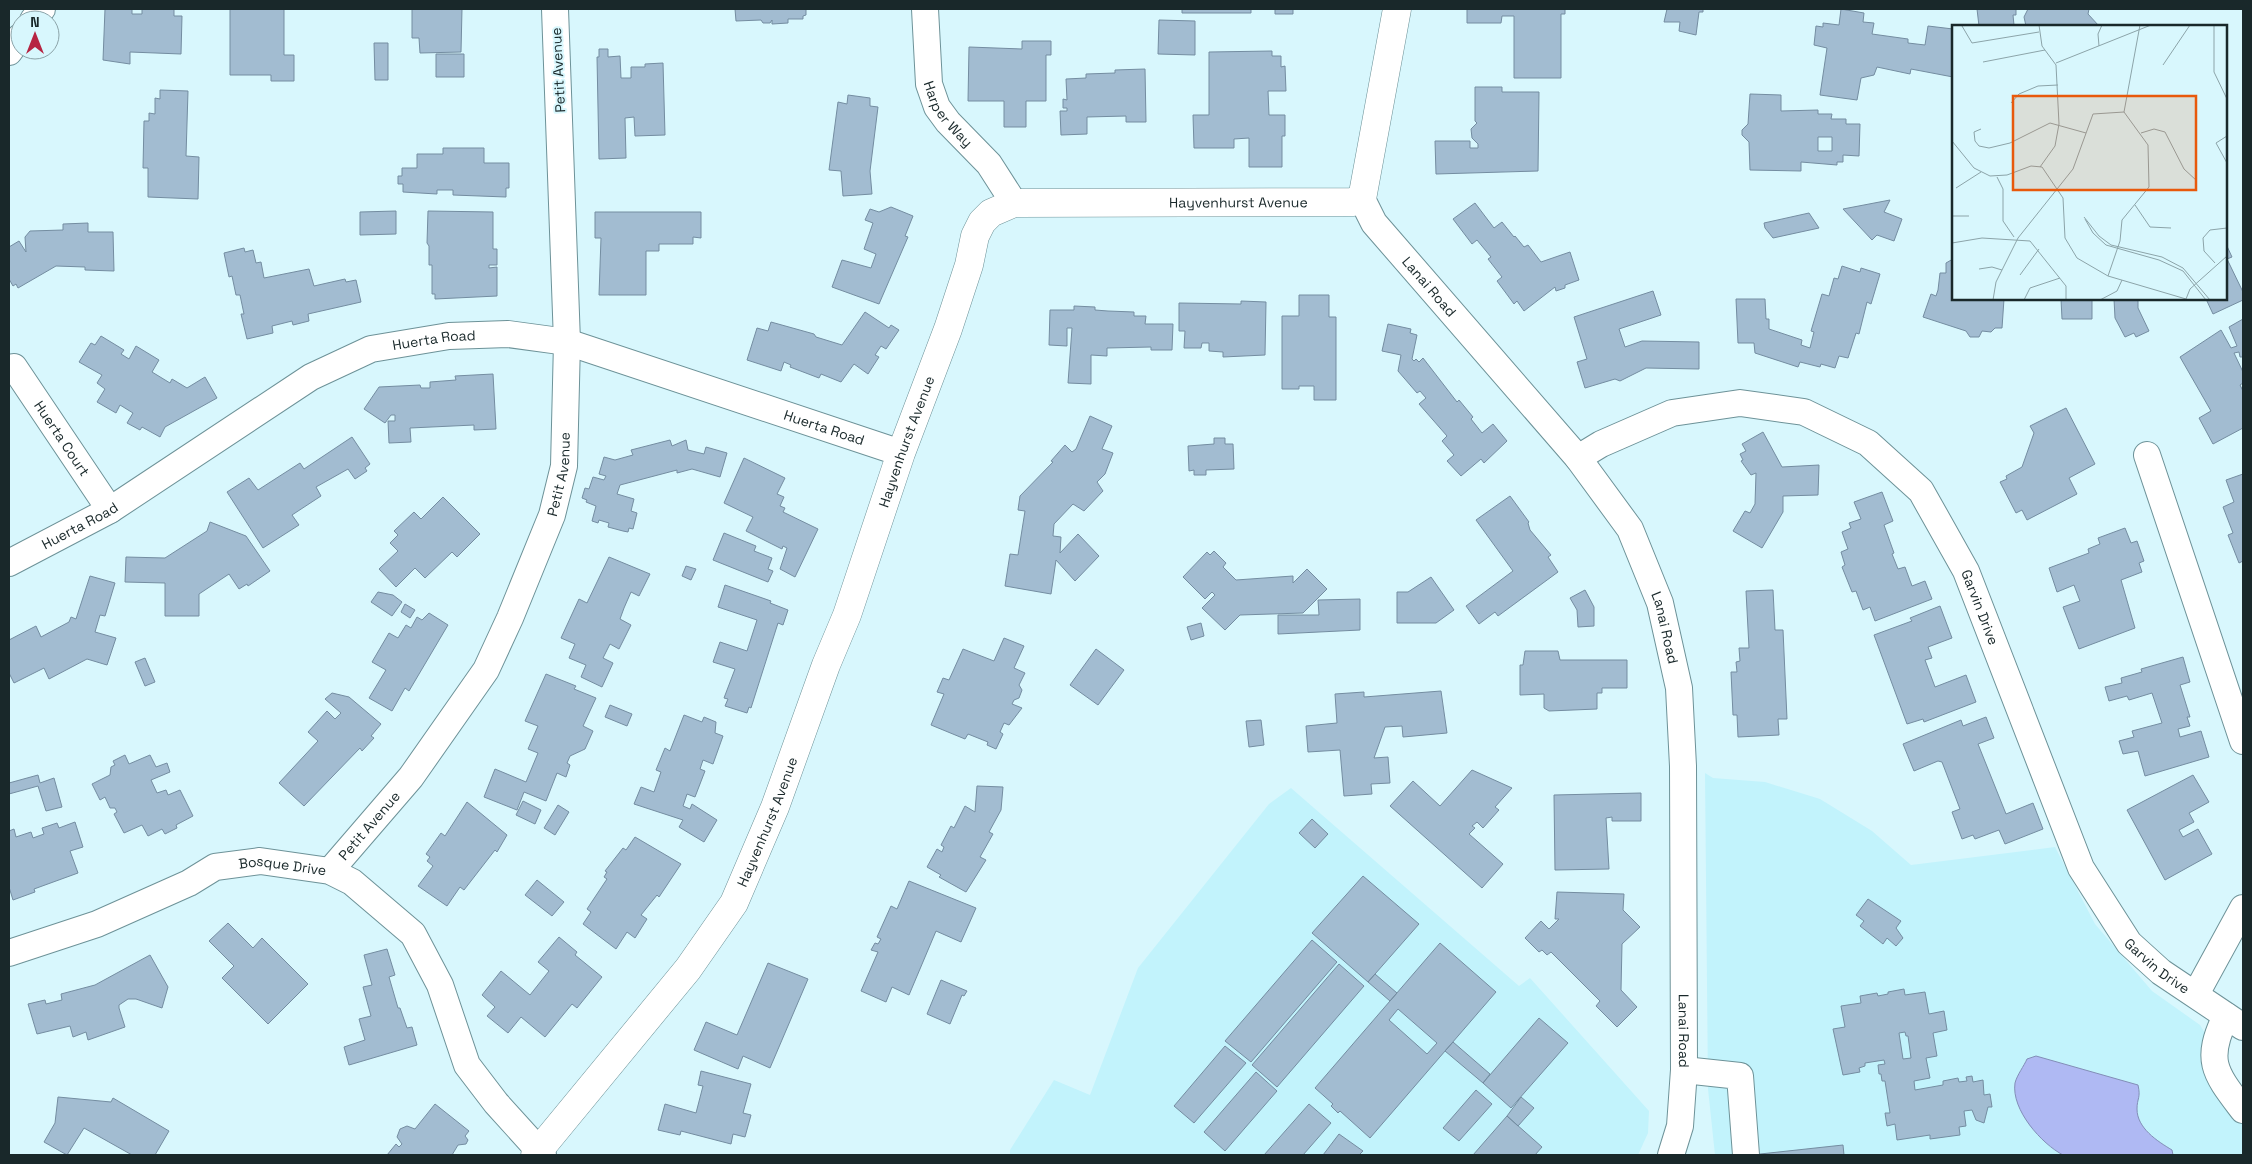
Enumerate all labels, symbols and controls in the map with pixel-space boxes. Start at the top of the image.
north arrow [10,10,60,60]
text: N [30,13,40,31]
inset map [1952,25,2227,300]
street label: Petit Avenue [547,27,569,113]
street label: Harper Way [920,78,976,151]
street label: Hayvenhurst Avenue [1169,193,1308,212]
street label: Lanai Road [1398,253,1460,320]
street label: Huerta Road [391,326,476,354]
street label: Hayvenhurst Avenue [874,373,938,510]
street label: Huerta Court [30,397,94,480]
street label: Huerta Road [782,406,867,449]
street label: Petit Avenue [543,432,574,518]
street label: Huerta Road [39,498,122,553]
street label: Garvin Drive [1957,567,2003,647]
street label: Lanai Road [1647,589,1682,666]
street label: Hayvenhurst Avenue [733,754,801,890]
street label: Petit Avenue [334,787,404,864]
street label: Bosque Drive [237,852,327,879]
street label: Garvin Drive [2120,934,2193,998]
street label: Lanai Road [1675,994,1693,1068]

